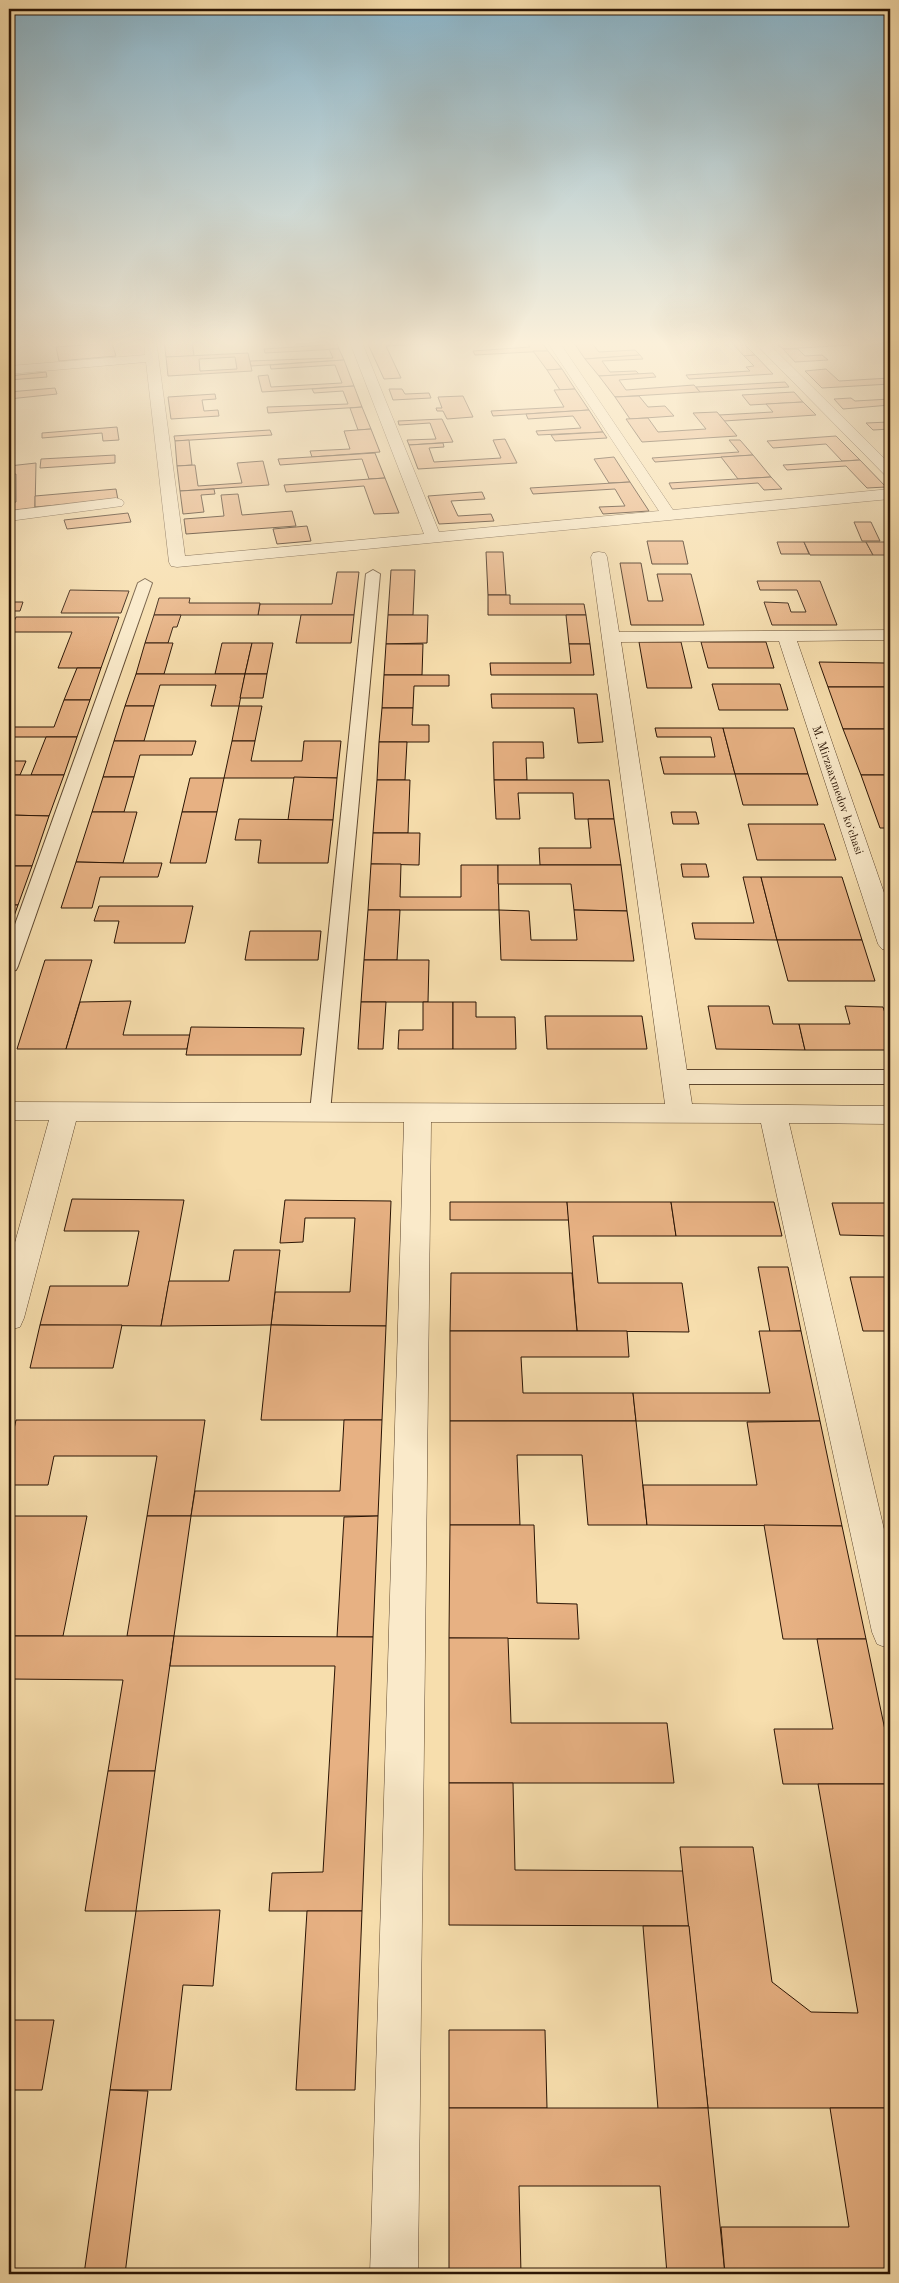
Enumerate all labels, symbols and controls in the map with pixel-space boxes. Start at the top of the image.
street label: M. Mirzaaxmedov koʻchasi [809,724,866,856]

